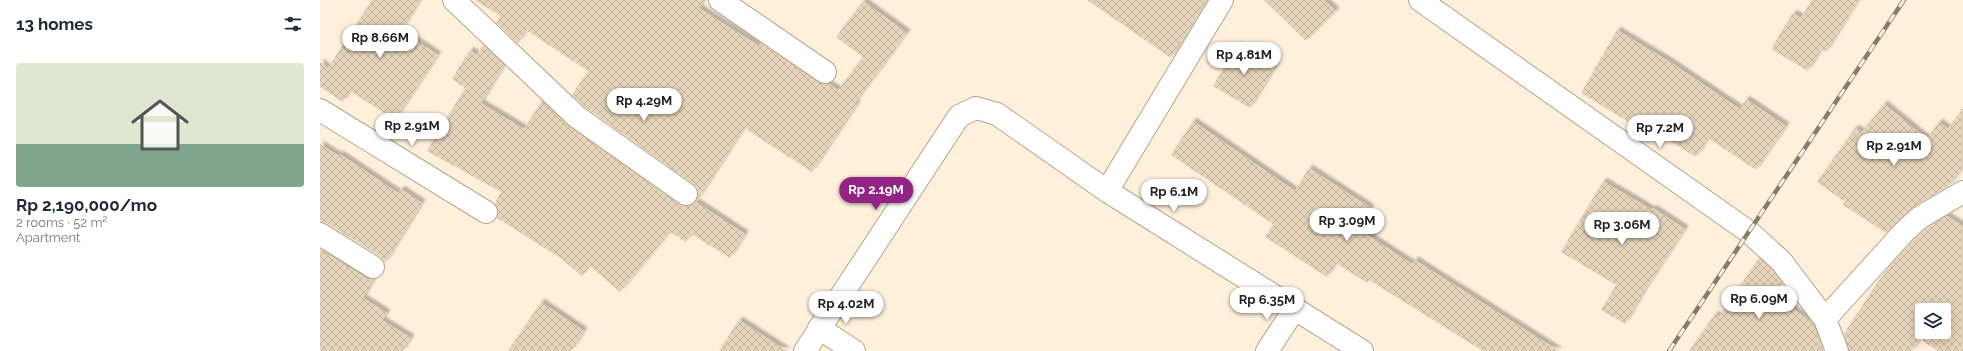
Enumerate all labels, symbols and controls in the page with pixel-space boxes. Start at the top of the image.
icon: filters [282,13,304,35]
text: 13 homes [16,14,93,34]
pin: Rp 8.66M [339,25,421,59]
text: Rp 8.66M [351,30,409,45]
pin: Rp 4.81M [1203,42,1285,76]
text: Rp 4.81M [1216,47,1272,62]
pin: Rp 4.29M [603,88,685,122]
icon: home [124,89,196,161]
text: Rp 4.29M [616,93,672,108]
pin: Rp 2.91M [371,113,453,147]
pin: Rp 7.2M [1623,115,1697,149]
text: Rp 2.91M [384,118,440,133]
text: Rp 7.2M [1636,120,1684,135]
pin: Rp 2.91M [1853,133,1935,167]
text: Rp 2.91M [1866,138,1922,153]
pin: Rp 2.19M [835,177,917,211]
pin: Rp 6.1M [1137,179,1211,213]
text: Rp 2.19M [848,182,904,197]
text: Rp 6.1M [1150,184,1198,199]
text: Rp 2,190,000/mo [16,195,157,215]
pin: Rp 3.09M [1306,208,1388,242]
pin: Rp 3.06M [1581,212,1663,246]
text: Rp 3.09M [1318,213,1376,228]
text: 2 rooms · 52 m² [16,215,107,230]
text: Rp 3.06M [1593,217,1651,232]
text: Apartment [16,230,80,245]
pin: Rp 6.09M [1718,286,1800,320]
pin: Rp 6.35M [1226,287,1308,321]
pin: Rp 4.02M [805,291,887,325]
text: Rp 6.09M [1730,291,1788,306]
text: Rp 6.35M [1239,292,1295,307]
text: Rp 4.02M [818,296,874,311]
map controls [1915,303,1951,339]
button: layers [1915,303,1951,339]

